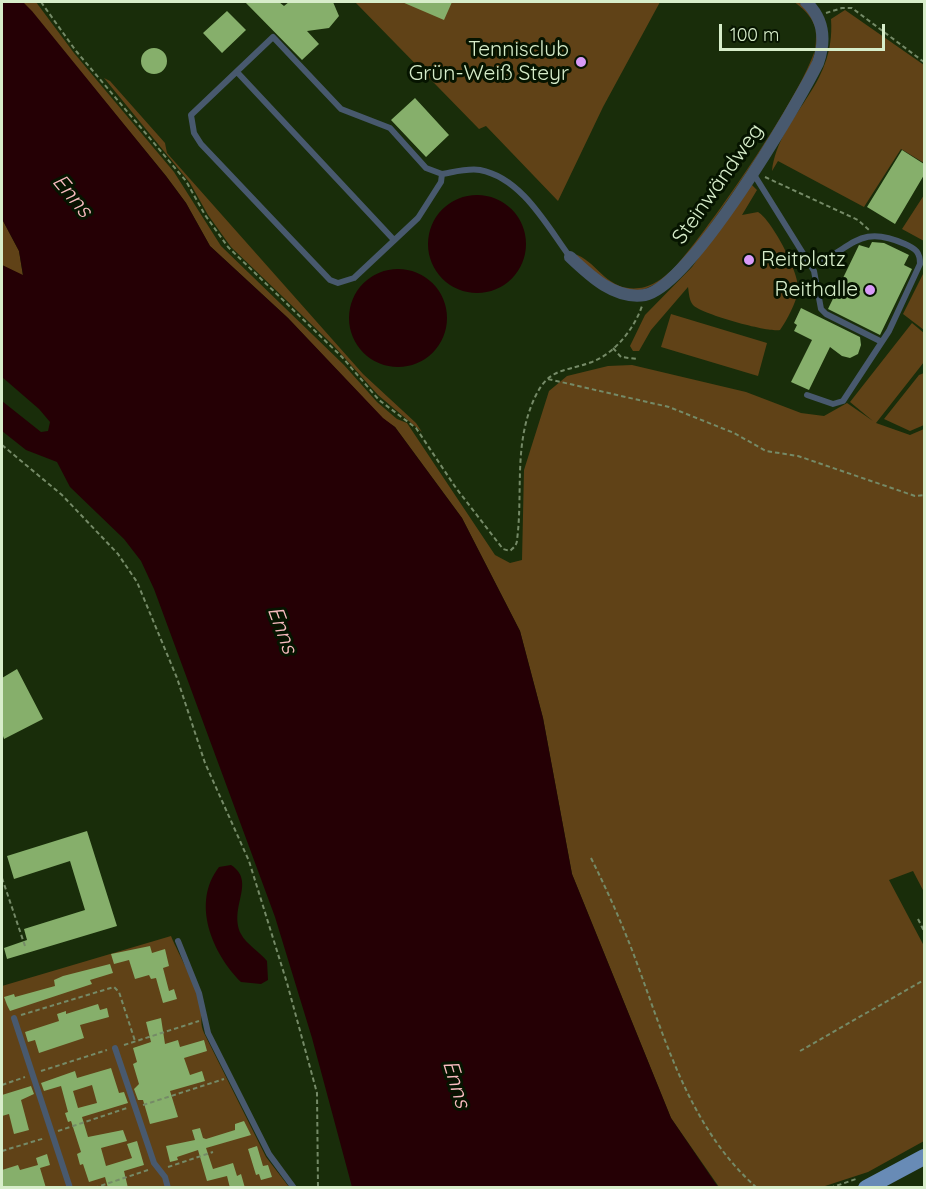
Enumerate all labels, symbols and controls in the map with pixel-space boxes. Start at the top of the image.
scale bar [722,12,888,50]
text: 100 m [730,23,779,46]
place label: Tennisclub Grün-Weiß Steyr [409,37,569,87]
marker: Tennisclub Grün-Weiß Steyr [574,55,588,69]
street label: Steinwändweg [667,119,769,249]
water label: Enns [46,169,98,223]
place label: Reitplatz [761,247,846,273]
marker: Reitplatz [742,253,756,267]
place label: Reithalle [775,277,858,303]
marker: Reithalle [863,283,877,297]
water label: Enns [261,603,303,657]
water label: Enns [436,1057,476,1111]

